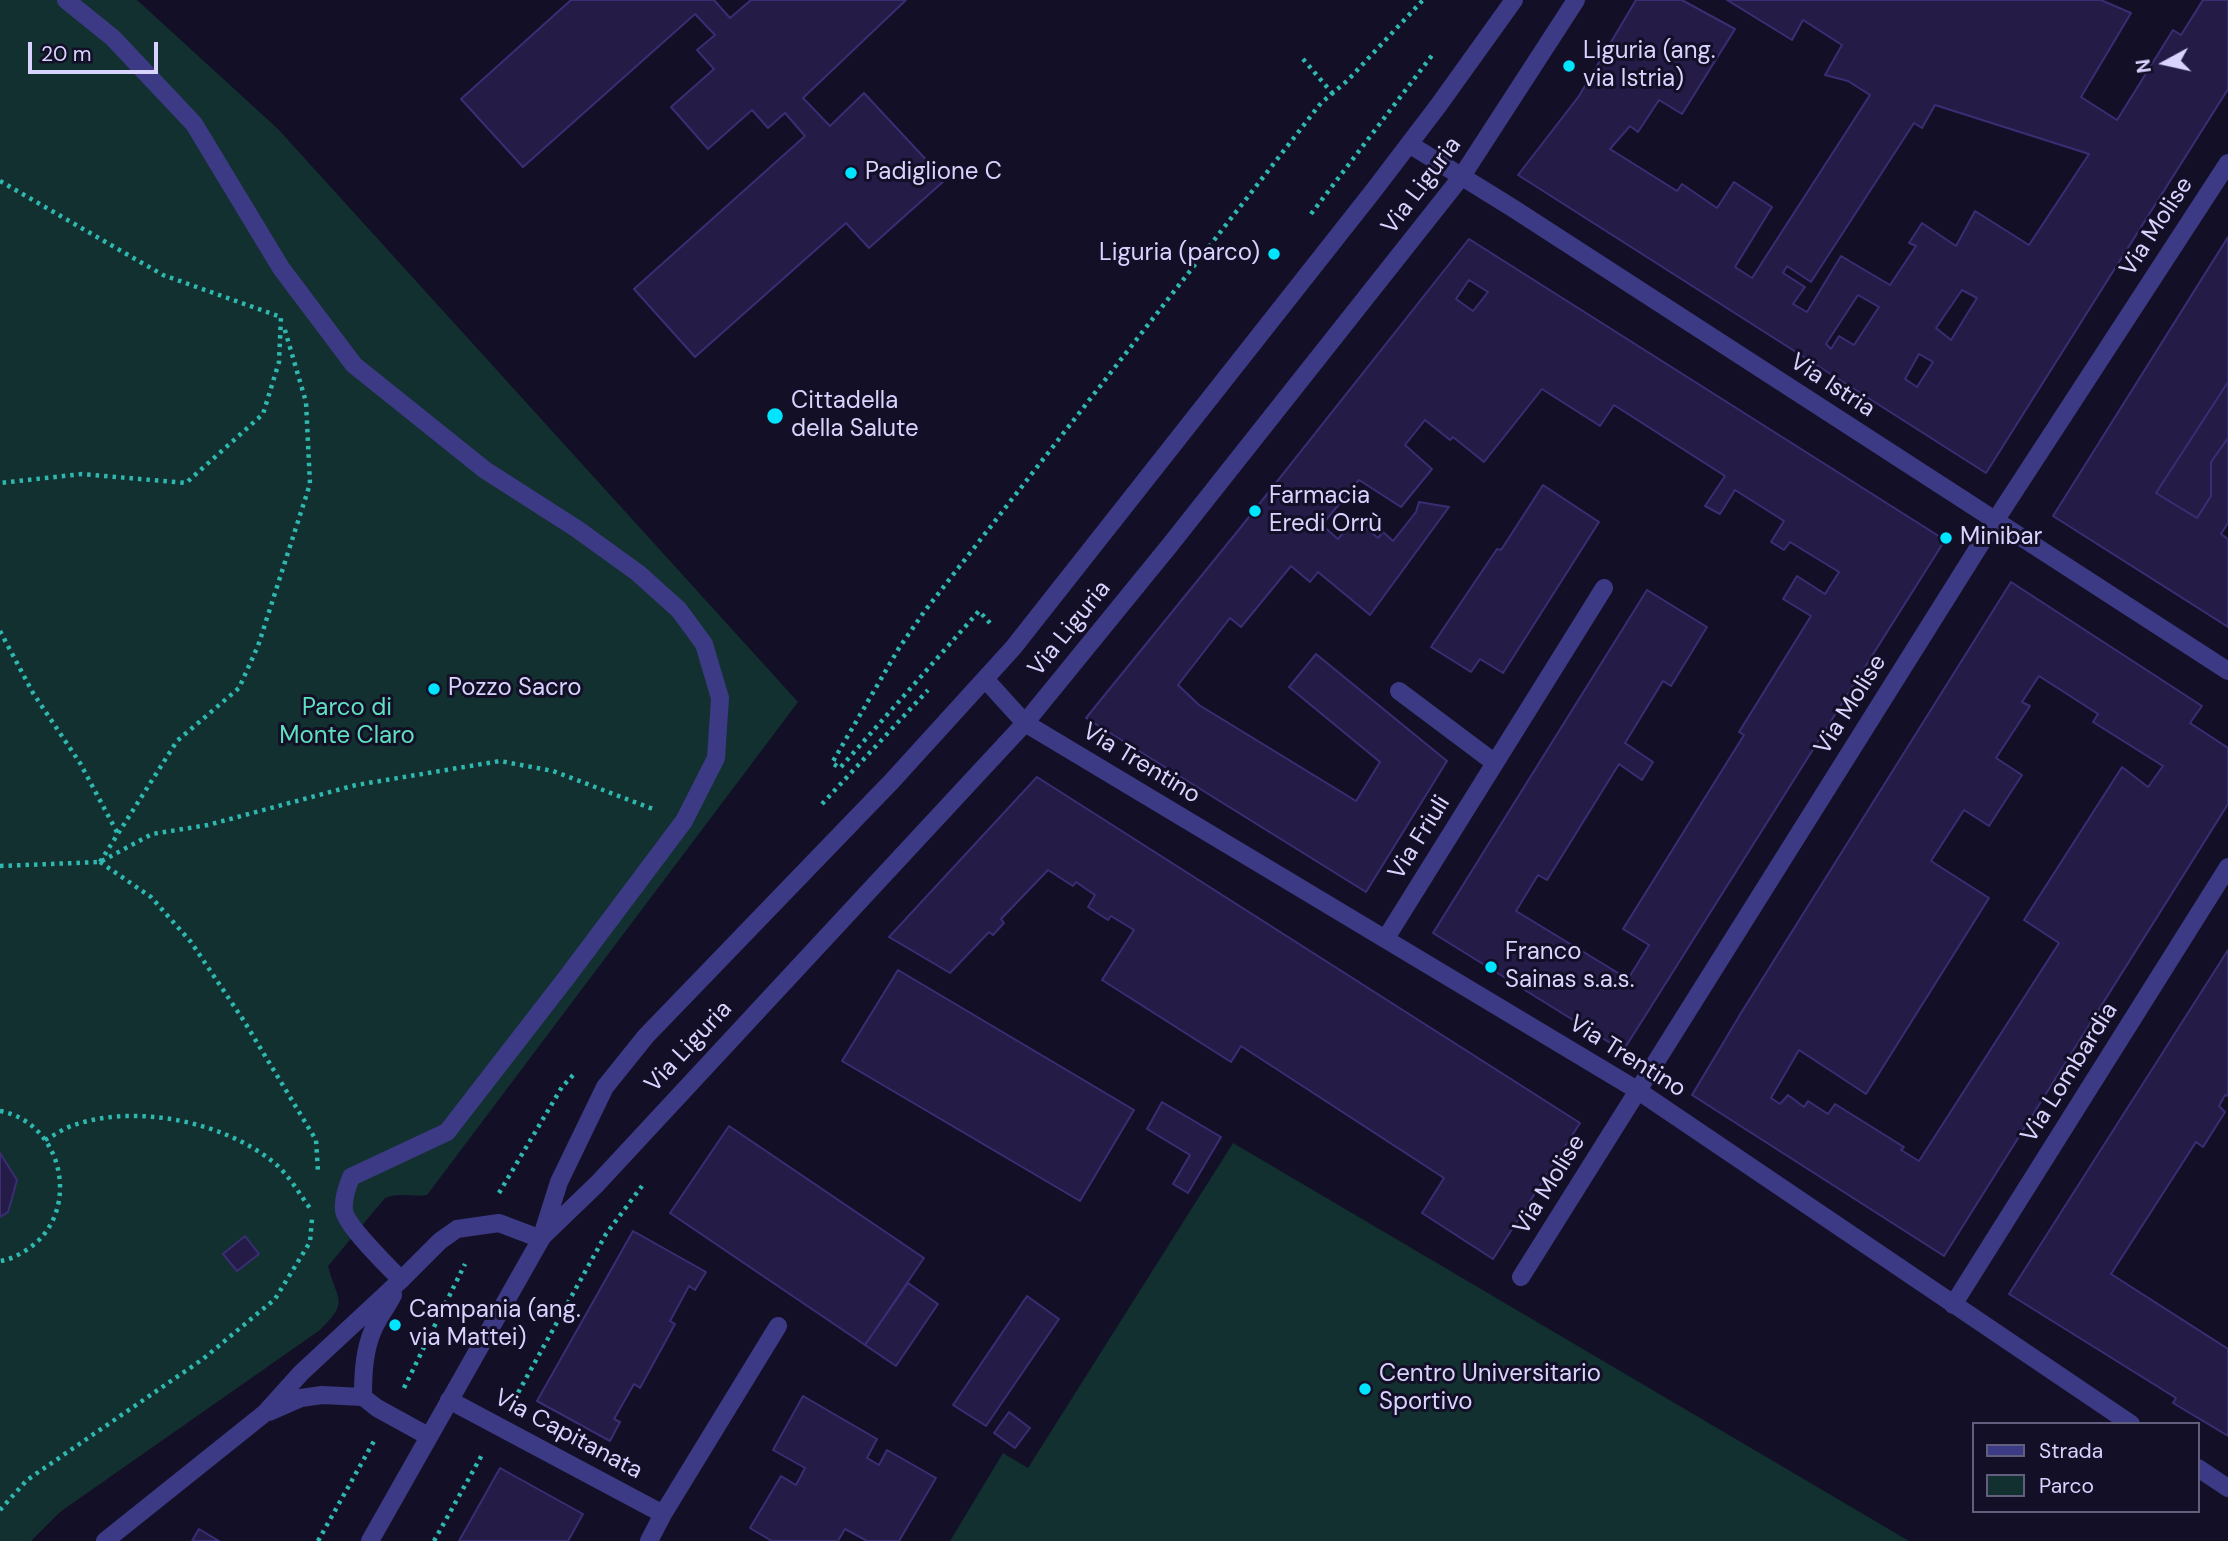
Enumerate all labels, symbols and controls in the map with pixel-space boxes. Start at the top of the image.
scale bar [32,28,161,72]
north arrow [2130,28,2200,98]
place label: Liguria (ang. via Istria) [1583,38,1716,94]
text: 20 m [41,40,92,68]
text: N [2130,57,2157,75]
marker: Liguria (ang. via Istria) [1561,58,1577,74]
street label: Via Liguria [1376,132,1468,240]
place label: Padiglione C [865,159,1002,187]
marker: Padiglione C [843,165,859,181]
street label: Via Molise [2114,172,2200,282]
place label: Liguria (parco) [1099,240,1260,268]
marker: Liguria (parco) [1266,246,1282,262]
street label: Via Istria [1784,348,1880,424]
place label: Cittadella della Salute [791,388,919,444]
marker: Cittadella della Salute [765,406,785,426]
place label: Farmacia Eredi Orrù [1269,483,1382,539]
marker: Farmacia Eredi Orrù [1247,503,1263,519]
place label: Minibar [1960,524,2042,552]
marker: Minibar [1938,530,1954,546]
street label: Via Liguria [1023,575,1117,683]
street label: Via Molise [1809,650,1893,760]
place label: Pozzo Sacro [448,675,581,703]
marker: Pozzo Sacro [426,681,442,697]
park label: Parco di Monte Claro [279,695,415,751]
street label: Via Trentino [1077,718,1205,810]
street label: Via Friuli [1383,791,1457,885]
place label: Franco Sainas s.a.s. [1505,939,1634,995]
marker: Franco Sainas s.a.s. [1483,959,1499,975]
street label: Via Liguria [639,995,739,1099]
street label: Via Lombardia [2016,998,2124,1148]
street label: Via Trentino [1563,1010,1691,1104]
street label: Via Molise [1508,1130,1592,1240]
place label: Campania (ang. via Mattei) [409,1297,581,1353]
marker: Campania (ang. via Mattei) [387,1317,403,1333]
place label: Centro Universitario Sportivo [1379,1361,1601,1417]
marker: Centro Universitario Sportivo [1357,1381,1373,1397]
street label: Via Capitanata [489,1384,647,1486]
legend [1972,1422,2200,1513]
text: Strada [2039,1437,2103,1465]
text: Parco [2039,1472,2094,1500]

